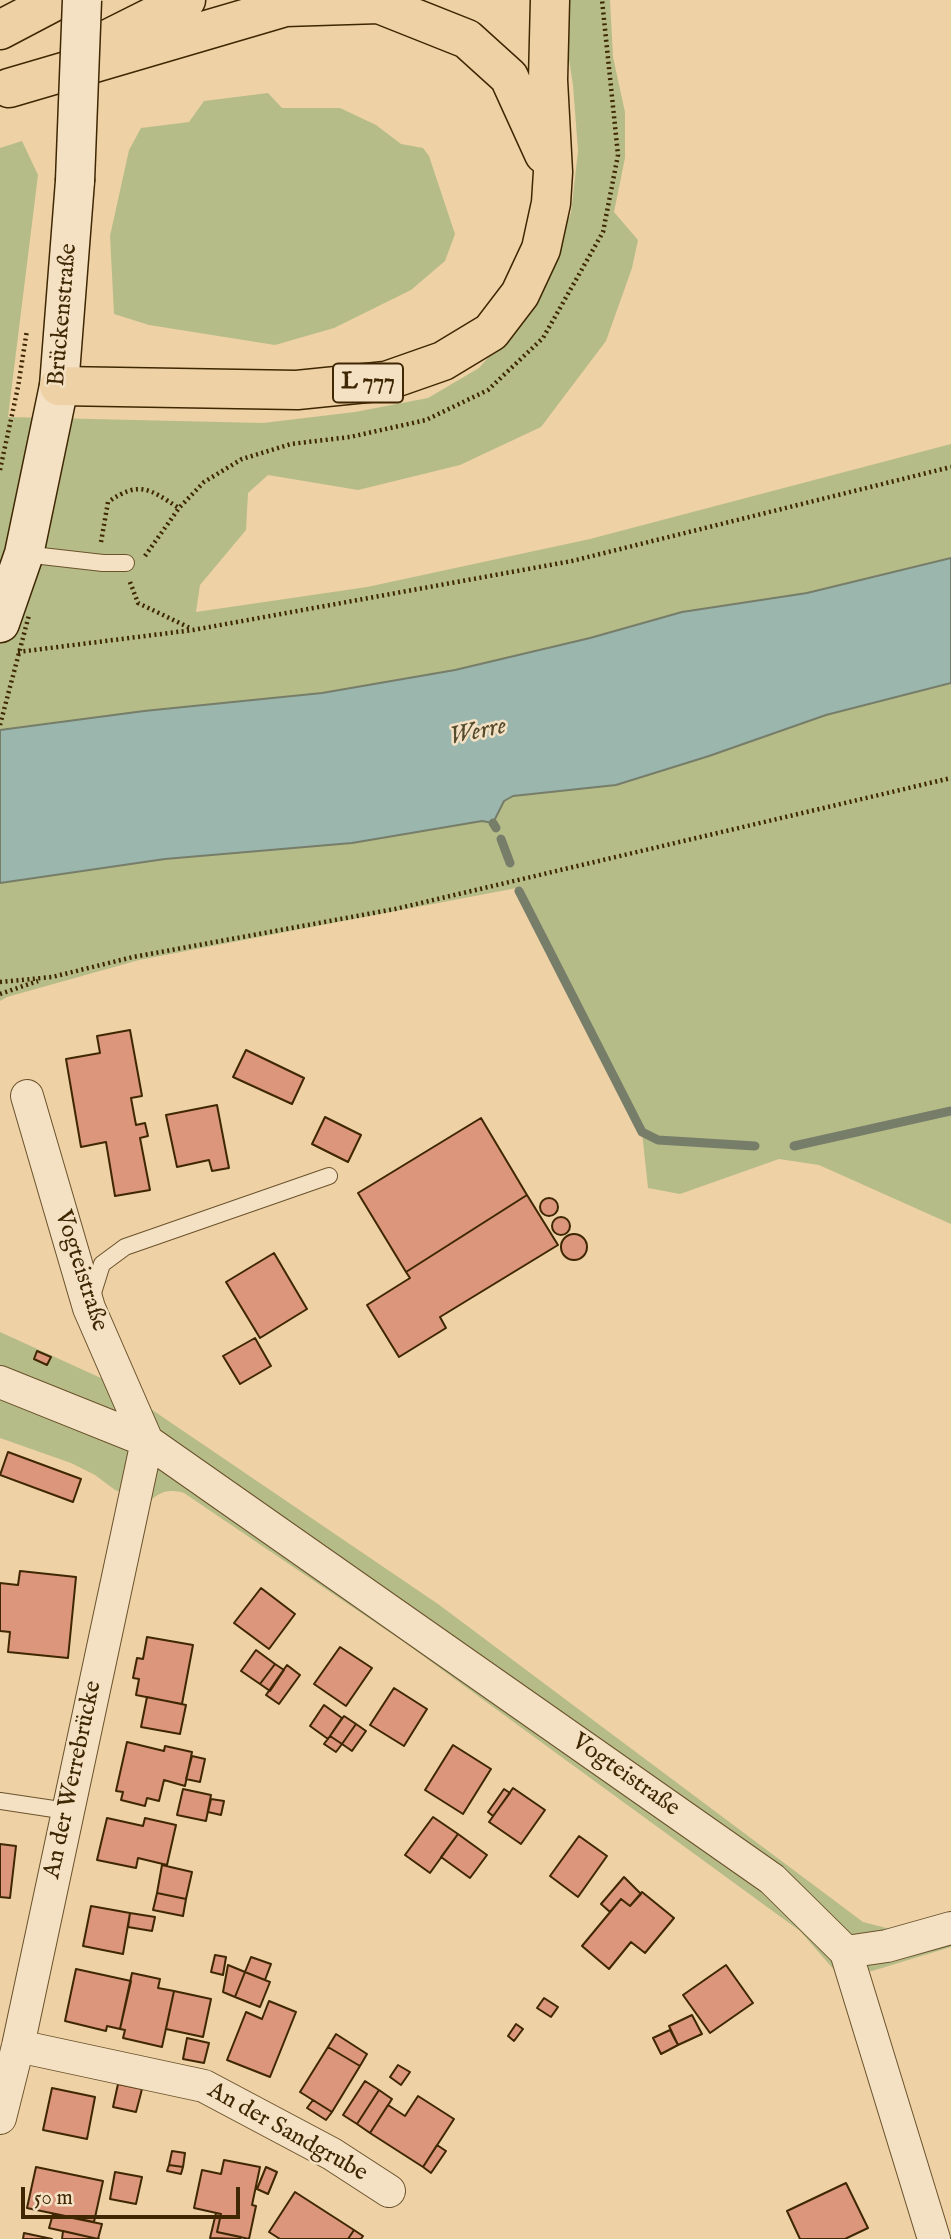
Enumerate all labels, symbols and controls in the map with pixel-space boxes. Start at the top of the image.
street label: Brückenstraße [43,242,85,388]
road number: L 777 [333,364,403,402]
water label: Werre [447,712,509,754]
street label: Vogteistraße [47,1207,113,1335]
street label: An der Werrebrücke [39,1678,109,1882]
street label: Vogteistraße [565,1728,685,1824]
street label: An der Sandgrube [202,2077,372,2189]
scale bar [24,2172,243,2216]
text: 50 m [34,2185,73,2212]

